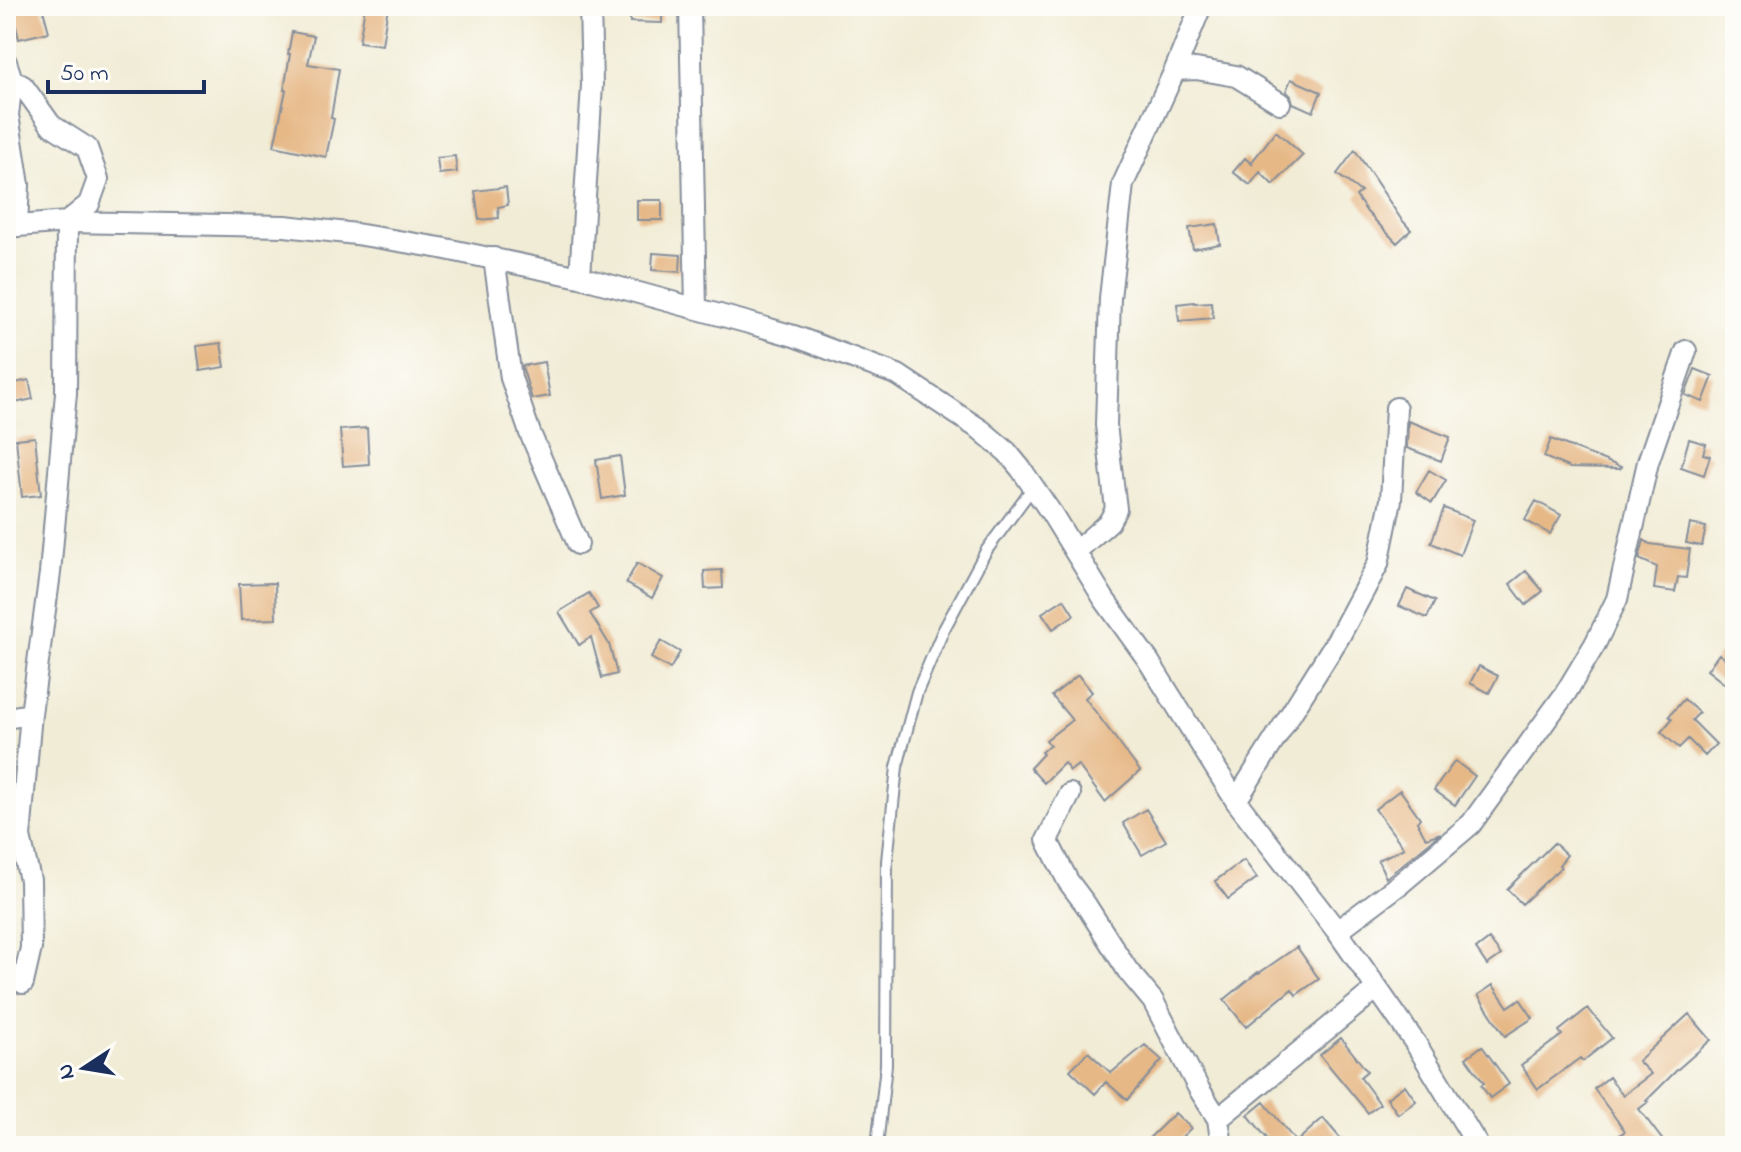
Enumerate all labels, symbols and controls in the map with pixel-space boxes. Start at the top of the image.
scale bar [48,44,204,94]
text: 50 m [60,57,109,92]
north arrow [44,1028,124,1108]
text: N [50,1061,85,1082]

